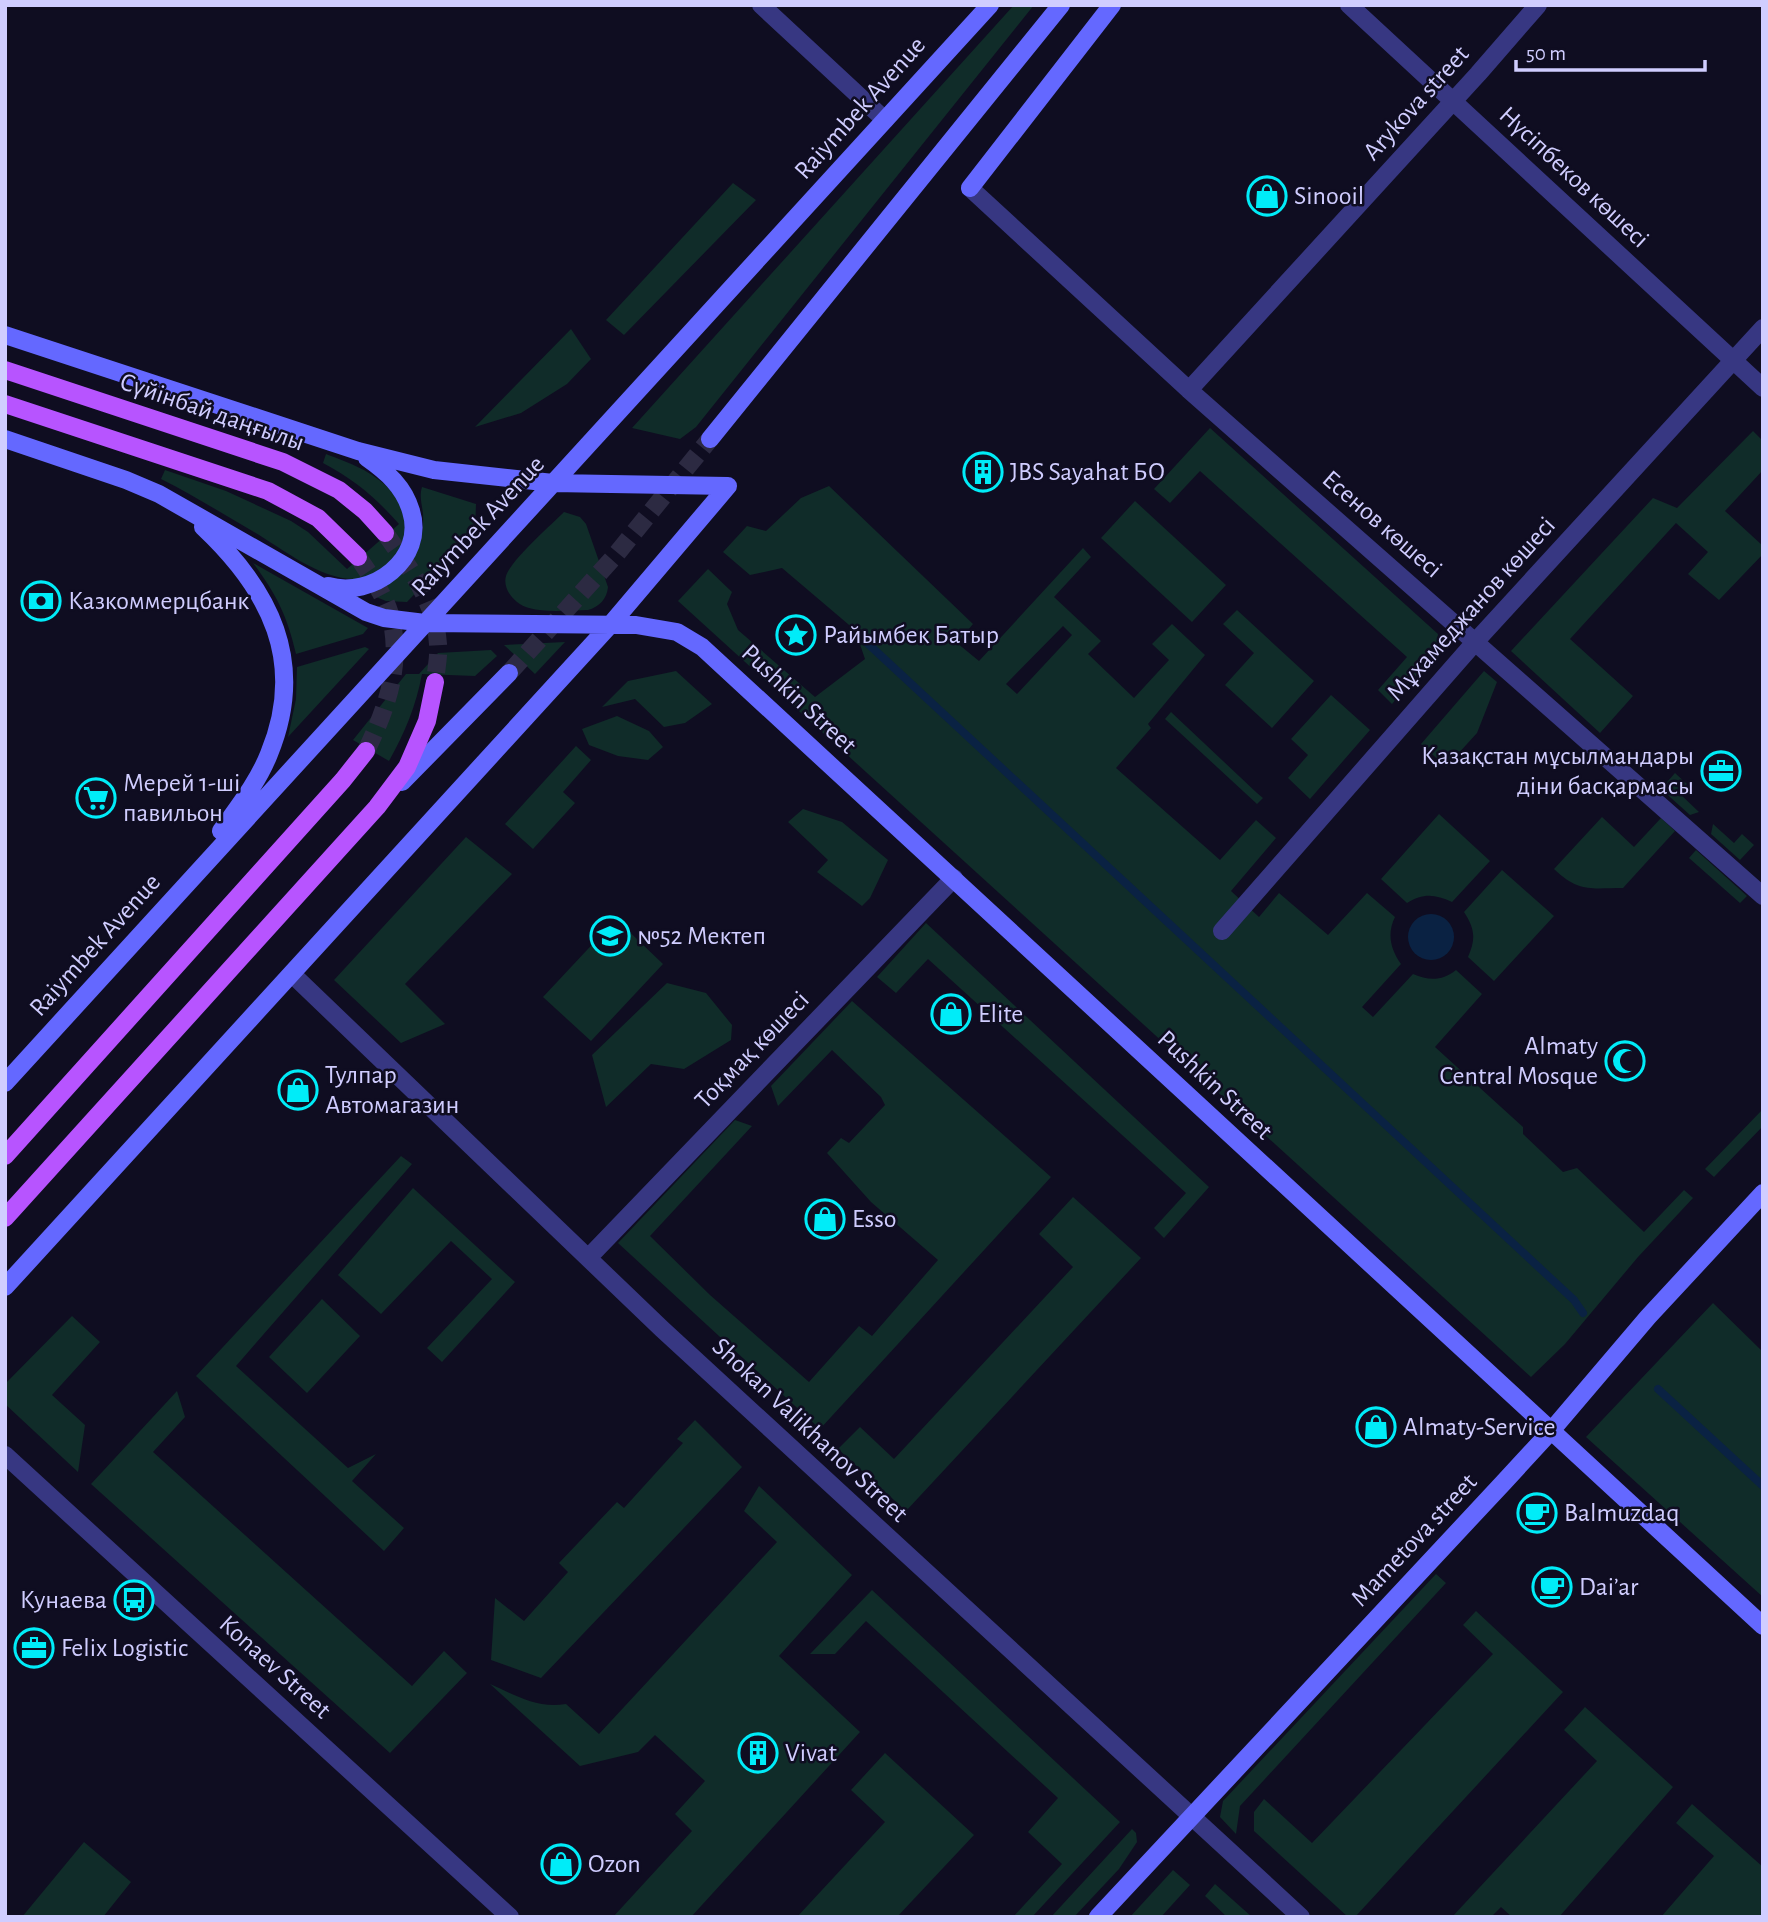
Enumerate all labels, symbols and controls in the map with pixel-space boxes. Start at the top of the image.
scale bar [1516,28,1705,72]
street label: Raiymbek Avenue [790,32,930,184]
street label: Arykova street [1358,41,1474,165]
text: 50 m [1526,43,1566,64]
street label: Нүсіпбеков көшесі [1494,101,1654,253]
shop icon: Sinooil [1246,175,1288,217]
place label: Sinooil [1294,183,1364,209]
street label: Сүйінбай даңғылы [116,368,308,456]
street label: Raiymbek Avenue [407,451,549,601]
building icon: JBS Sayahat БО [962,451,1004,493]
place label: JBS Sayahat БО [1010,459,1165,485]
street label: Есенов көшесі [1317,465,1447,583]
street label: Мұхамеджанов көшесі [1382,512,1560,706]
bank icon: Казкоммерцбанк [20,580,62,622]
place label: Казкоммерцбанк [68,588,249,614]
place icon: Райымбек Батыр [775,614,817,656]
place label: Райымбек Батыр [823,622,999,648]
street label: Pushkin Street [737,639,861,759]
place label: Қазақстан мұсылмандары діни басқармасы [1421,743,1694,799]
office icon: Қазақстан мұсылмандары діни басқармасы [1700,750,1742,792]
place label: Мерей 1-ші павильон [123,770,240,826]
supermarket icon: Мерей 1-ші павильон [75,777,117,819]
street label: Raiymbek Avenue [25,869,165,1021]
school or university icon: №52 Мектеп [589,915,631,957]
place label: №52 Мектеп [637,923,766,949]
street label: Тоқмақ көшесі [690,986,814,1114]
shop icon: Elite [930,993,972,1035]
place label: Elite [978,1001,1023,1027]
street label: Pushkin Street [1153,1025,1277,1145]
place label: Almaty Central Mosque [1440,1033,1598,1089]
mosque icon: Almaty Central Mosque [1604,1040,1646,1082]
place label: Тулпар Автомагазин [325,1062,460,1118]
shop icon: Тулпар Автомагазин [277,1069,319,1111]
shop icon: Esso [804,1198,846,1240]
place label: Esso [852,1206,897,1232]
street label: Shokan Valikhanov Street [707,1333,913,1527]
shop icon: Almaty-Service [1355,1406,1397,1448]
place label: Almaty-Service [1403,1414,1556,1440]
street label: Mametovа street [1346,1469,1482,1611]
cafe icon: Balmuzdaq [1516,1492,1558,1534]
place label: Balmuzdaq [1564,1500,1680,1526]
cafe icon: Dai’ar [1531,1566,1573,1608]
place label: Dai’ar [1579,1574,1639,1600]
bus stop icon: Кунаева [113,1579,155,1621]
place label: Кунаева [20,1587,107,1613]
street label: Konaev Street [214,1610,336,1724]
office icon: Felix Logistic [13,1627,55,1669]
place label: Felix Logistic [61,1635,188,1661]
building icon: Vivat [737,1732,779,1774]
place label: Vivat [785,1740,837,1766]
shop icon: Ozon [540,1843,582,1885]
place label: Ozon [588,1851,641,1877]

